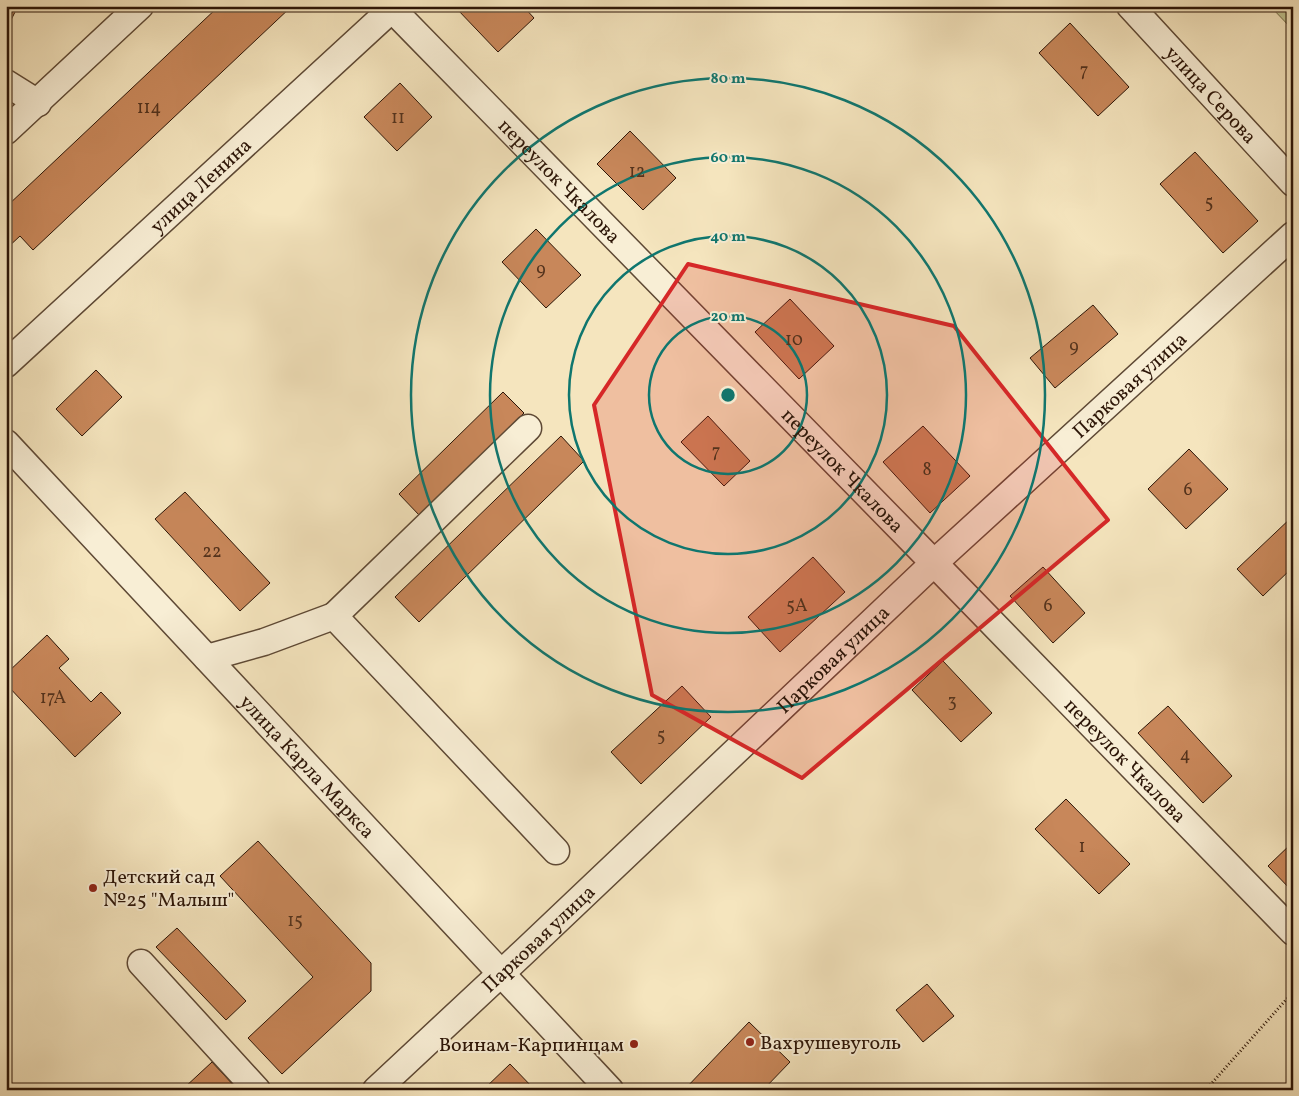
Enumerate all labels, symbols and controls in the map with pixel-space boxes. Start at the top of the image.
street label: улица Серова [1157,40,1262,151]
house number: 7 [1080,59,1088,84]
text: 80 m [711,69,746,90]
house number: 114 [137,96,161,121]
house number: 11 [391,106,405,131]
street label: переулок Чкалова [491,113,626,251]
street label: улица Ленина [145,133,259,241]
text: 60 m [711,148,746,169]
house number: 12 [629,160,645,185]
house number: 5 [1205,191,1213,216]
text: 40 m [710,227,746,248]
house number: 9 [536,258,546,283]
text: 20 m [711,307,746,328]
street label: Парковая улица [1067,326,1194,446]
house number: 10 [785,328,803,353]
house number: 9 [1069,335,1079,360]
centre of rings [719,386,737,404]
street label: переулок Чкалова [774,403,909,540]
house number: 7 [712,440,720,465]
house number: 8 [922,458,932,483]
house number: 6 [1183,478,1193,503]
house number: 22 [202,540,222,565]
house number: 5А [786,594,808,619]
house number: 6 [1043,594,1053,619]
street label: Парковая улица [771,600,897,721]
house number: 17А [40,686,67,711]
street label: улица Карла Маркса [232,689,380,846]
house number: 3 [947,690,957,715]
street label: переулок Чкалова [1057,693,1192,830]
house number: 5 [657,724,665,749]
house number: 4 [1180,743,1190,768]
house number: 1 [1079,835,1085,860]
place label: Детский сад №25 "Малыш" [103,864,234,915]
street label: Парковая улица [477,879,602,1000]
marker: Детский сад №25 "Малыш" [87,882,99,894]
house number: 15 [287,909,303,934]
place label: Вахрушевуголь [760,1030,901,1058]
place label: Воинам-Карпинцам [439,1032,624,1060]
marker: Вахрушевуголь [744,1036,756,1048]
marker: Воинам-Карпинцам [628,1038,640,1050]

